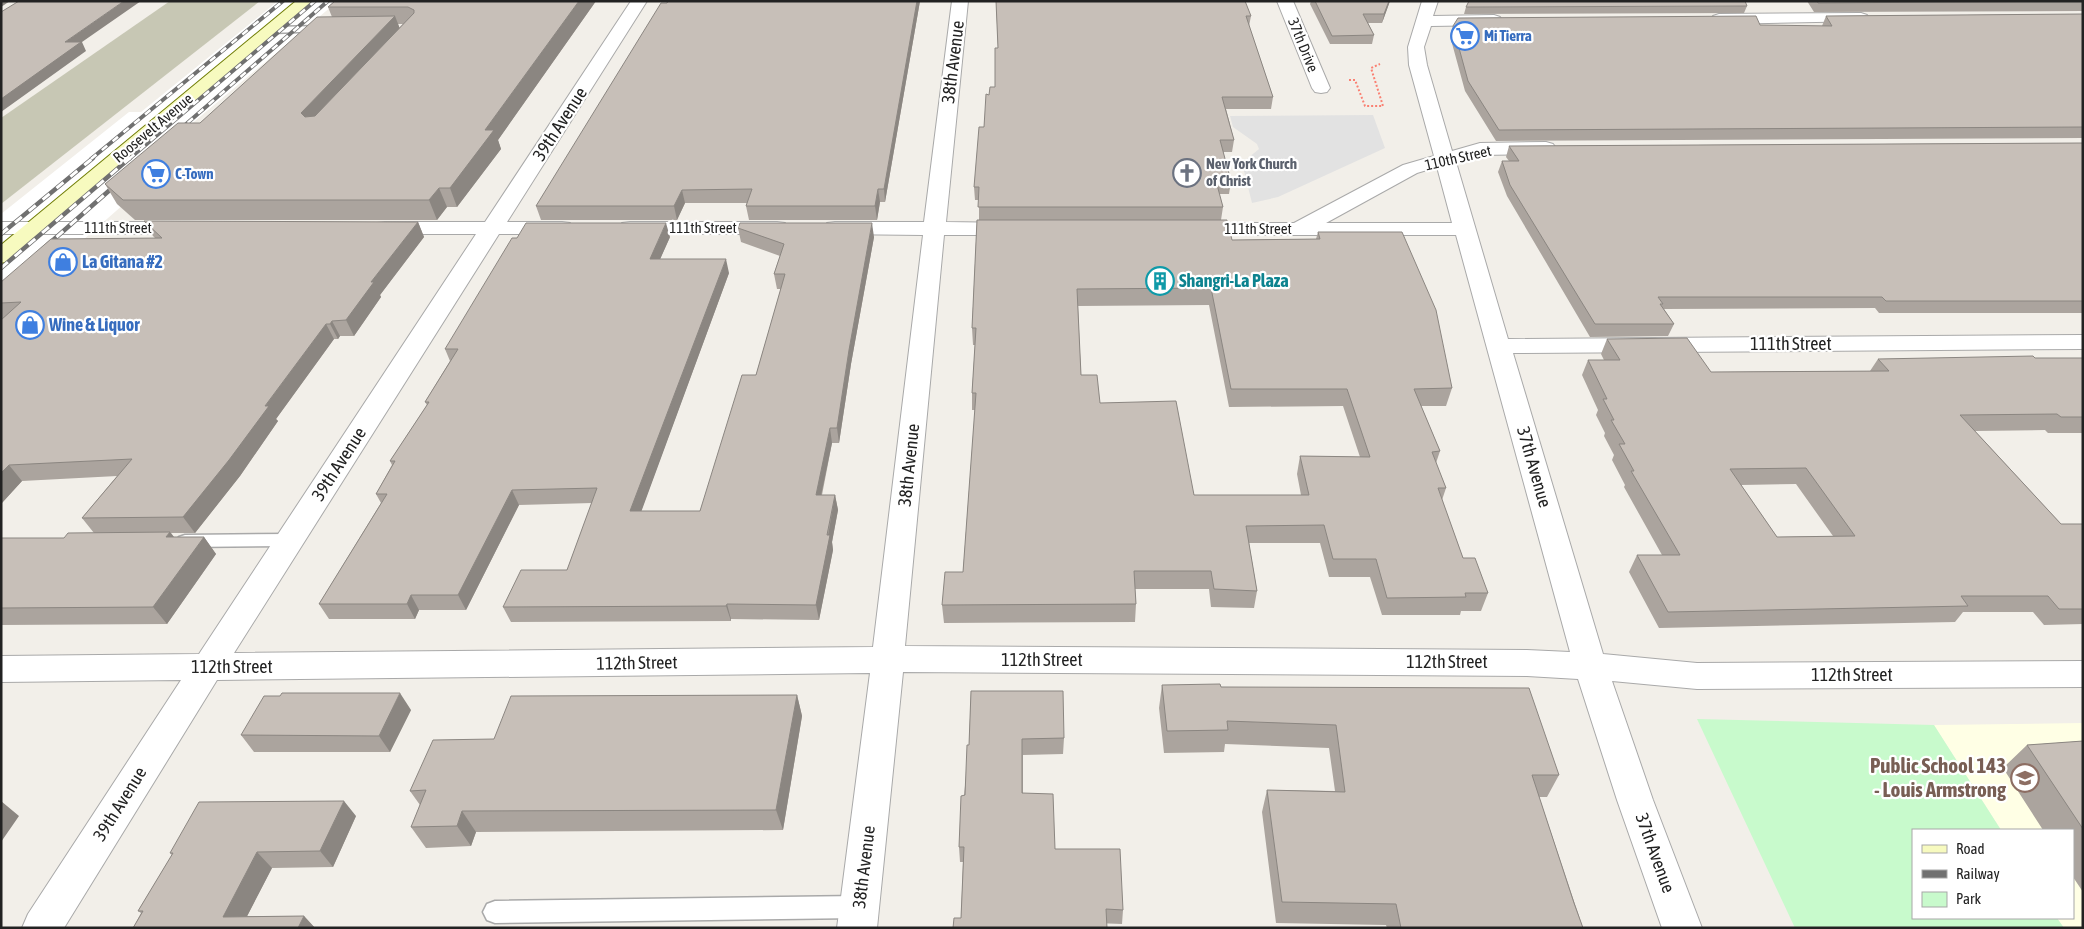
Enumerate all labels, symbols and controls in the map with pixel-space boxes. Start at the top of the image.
street label: 37th Drive [1285,15,1322,75]
street label: 38th Avenue [937,19,968,104]
supermarket icon: Mi Tierra [1450,21,1480,51]
place label: Mi Tierra [1484,27,1532,44]
street label: 39th Avenue [528,83,591,164]
street label: Roosevelt Avenue [110,89,196,166]
street label: 110th Street [1423,142,1493,173]
place label: New York Church of Christ [1206,155,1297,189]
church icon: New York Church of Christ [1172,158,1202,188]
supermarket icon: C-Town [141,159,171,189]
place label: C-Town [175,165,214,182]
street label: 111th Street [84,219,152,236]
street label: 111th Street [669,219,737,236]
street label: 111th Street [1224,220,1292,237]
shop icon: La Gitana #2 [48,247,78,277]
place label: La Gitana #2 [82,251,163,272]
building icon: Shangri-La Plaza [1145,266,1175,296]
place label: Shangri-La Plaza [1179,270,1289,291]
shop icon: Wine & Liquor [15,310,45,340]
place label: Wine & Liquor [48,314,140,335]
street label: 111th Street [1750,333,1832,354]
street label: 39th Avenue [307,423,370,504]
street label: 38th Avenue [894,423,923,507]
street label: 37th Avenue [1513,424,1556,510]
street label: 112th Street [1001,649,1083,670]
street label: 112th Street [596,651,678,674]
street label: 112th Street [1406,651,1488,672]
street label: 112th Street [191,656,273,677]
street label: 112th Street [1811,664,1893,685]
place label: Public School 143 - Louis Armstrong [1870,753,2007,801]
street label: 39th Avenue [89,763,151,845]
school or university icon: Public School 143 - Louis Armstrong [2010,763,2040,793]
street label: 37th Avenue [1631,810,1680,895]
street label: 38th Avenue [848,824,879,909]
legend [1912,829,2074,919]
text: Road [1956,840,1985,857]
text: Railway [1956,865,2000,882]
text: Park [1956,890,1981,907]

